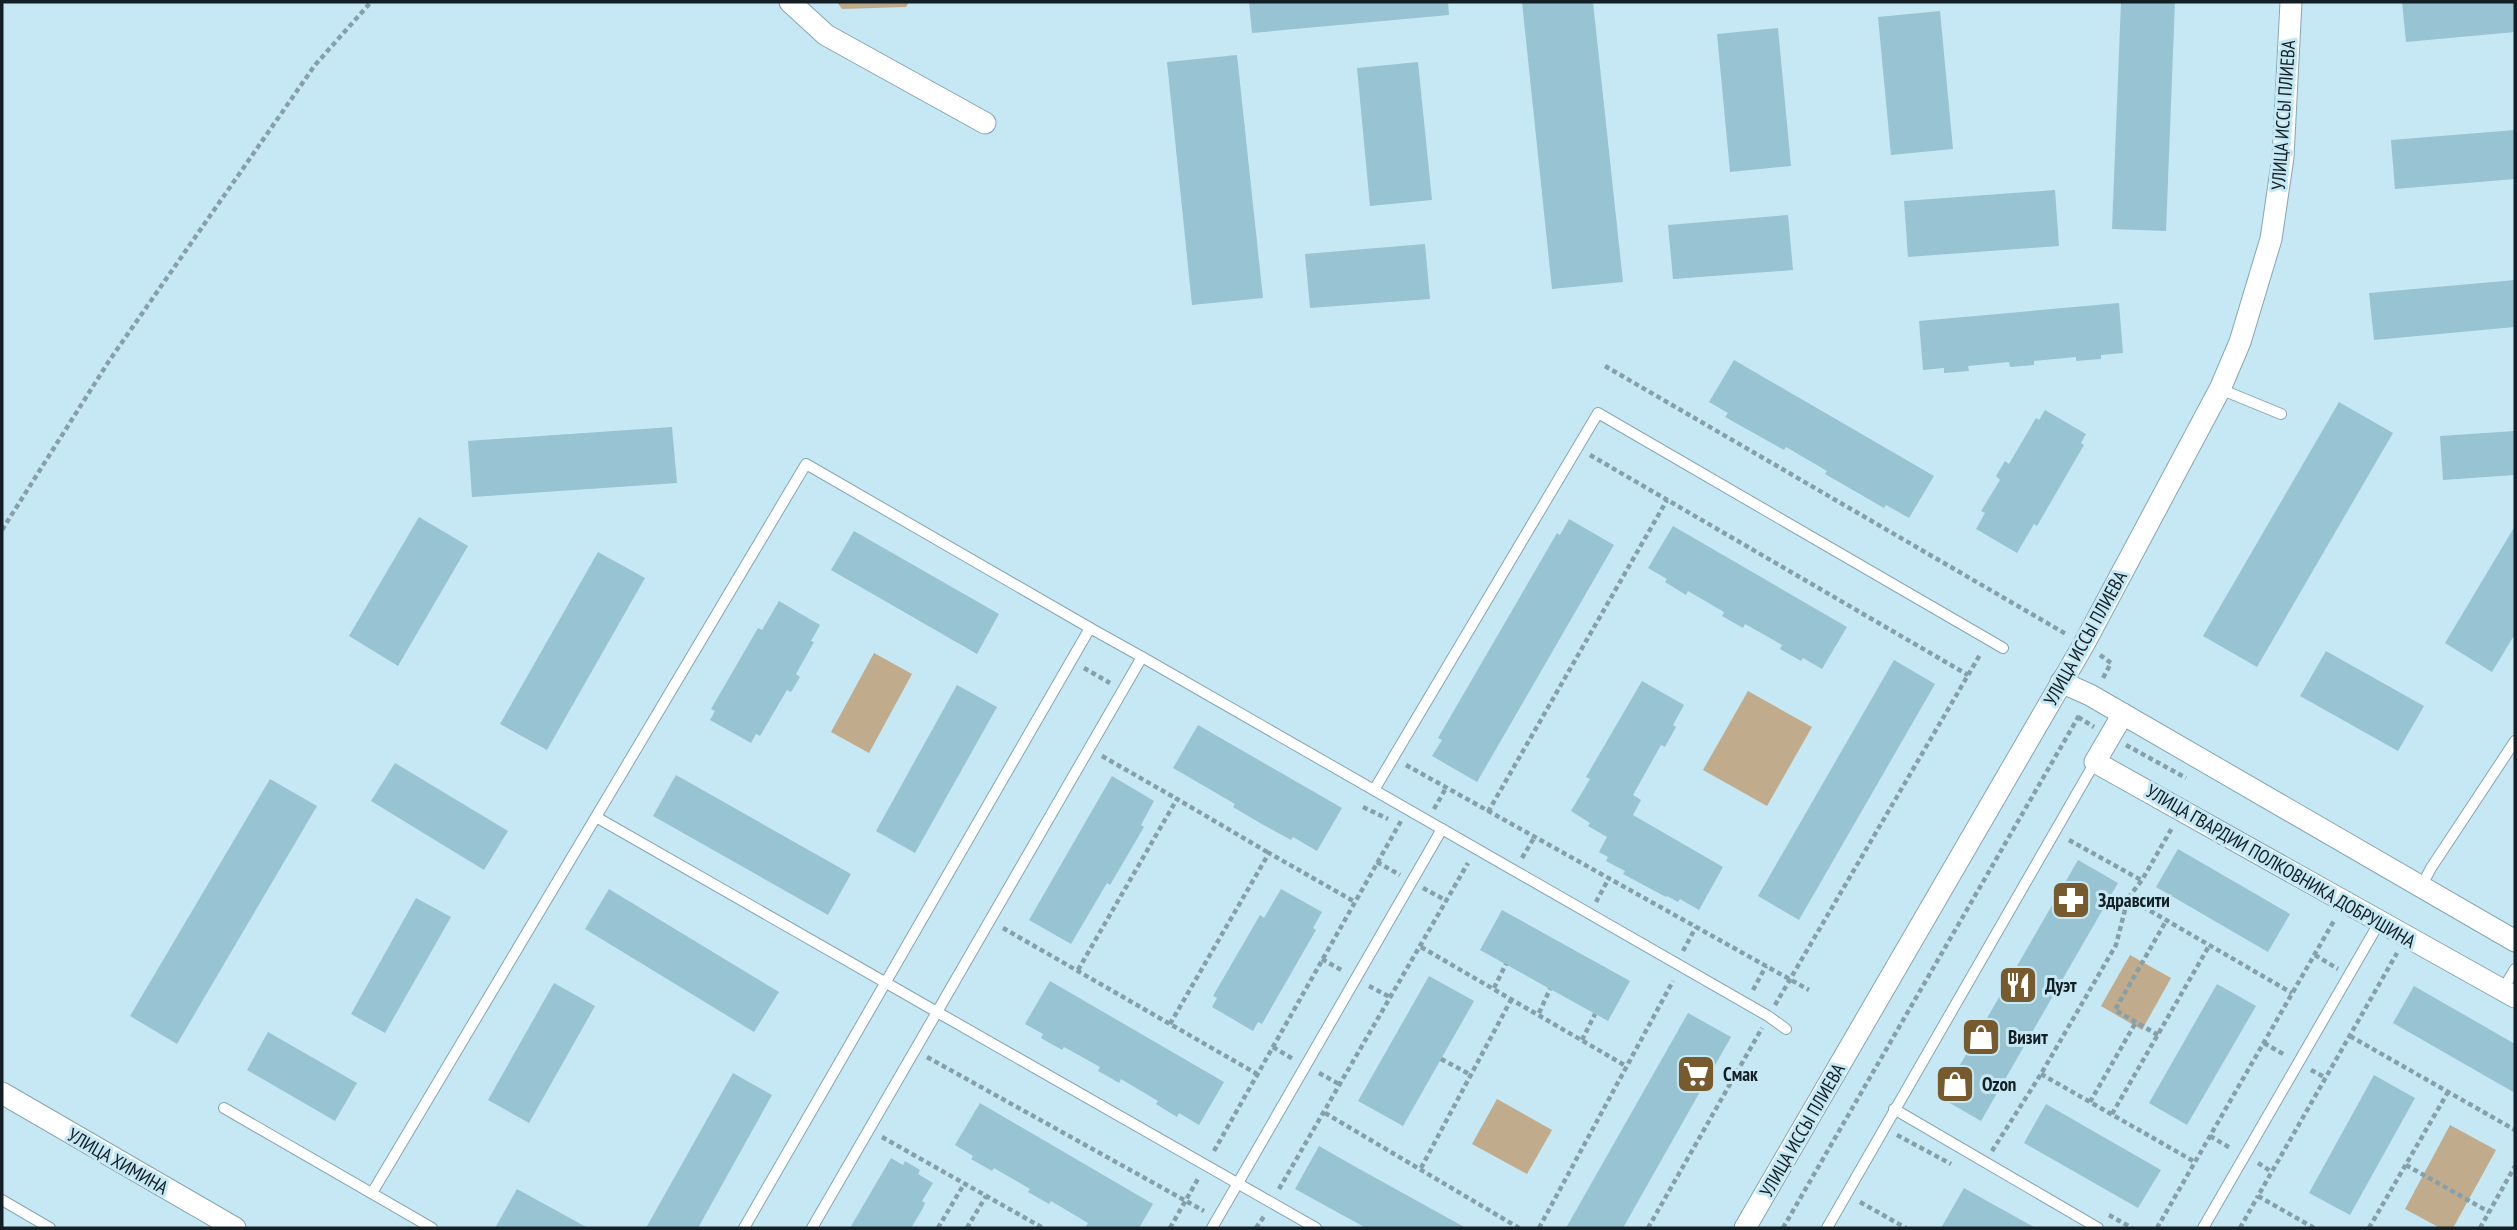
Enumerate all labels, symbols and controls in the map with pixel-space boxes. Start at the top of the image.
street label: УЛИЦА ИССЫ ПЛИЕВА [2266,39,2300,191]
street label: УЛИЦА ИССЫ ПЛИЕВА [2038,566,2132,710]
street label: УЛИЦА ГВАРДИИ ПОЛКОВНИКА ДОБРУШИНА [2142,779,2420,953]
pharmacy icon: Здравсити [2050,879,2092,921]
place label: Здравсити [2098,888,2170,912]
restaurant icon: Дуэт [1997,964,2039,1006]
place label: Дуэт [2045,973,2077,997]
shop icon: Визит [1960,1016,2002,1058]
place label: Визит [2008,1025,2048,1049]
supermarket icon: Смак [1675,1053,1717,1095]
street label: УЛИЦА ИССЫ ПЛИЕВА [1754,1059,1850,1201]
place label: Смак [1723,1062,1758,1086]
shop icon: Ozon [1934,1063,1976,1105]
place label: Ozon [1982,1072,2016,1096]
street label: УЛИЦА ХИМИНА [63,1123,173,1199]

